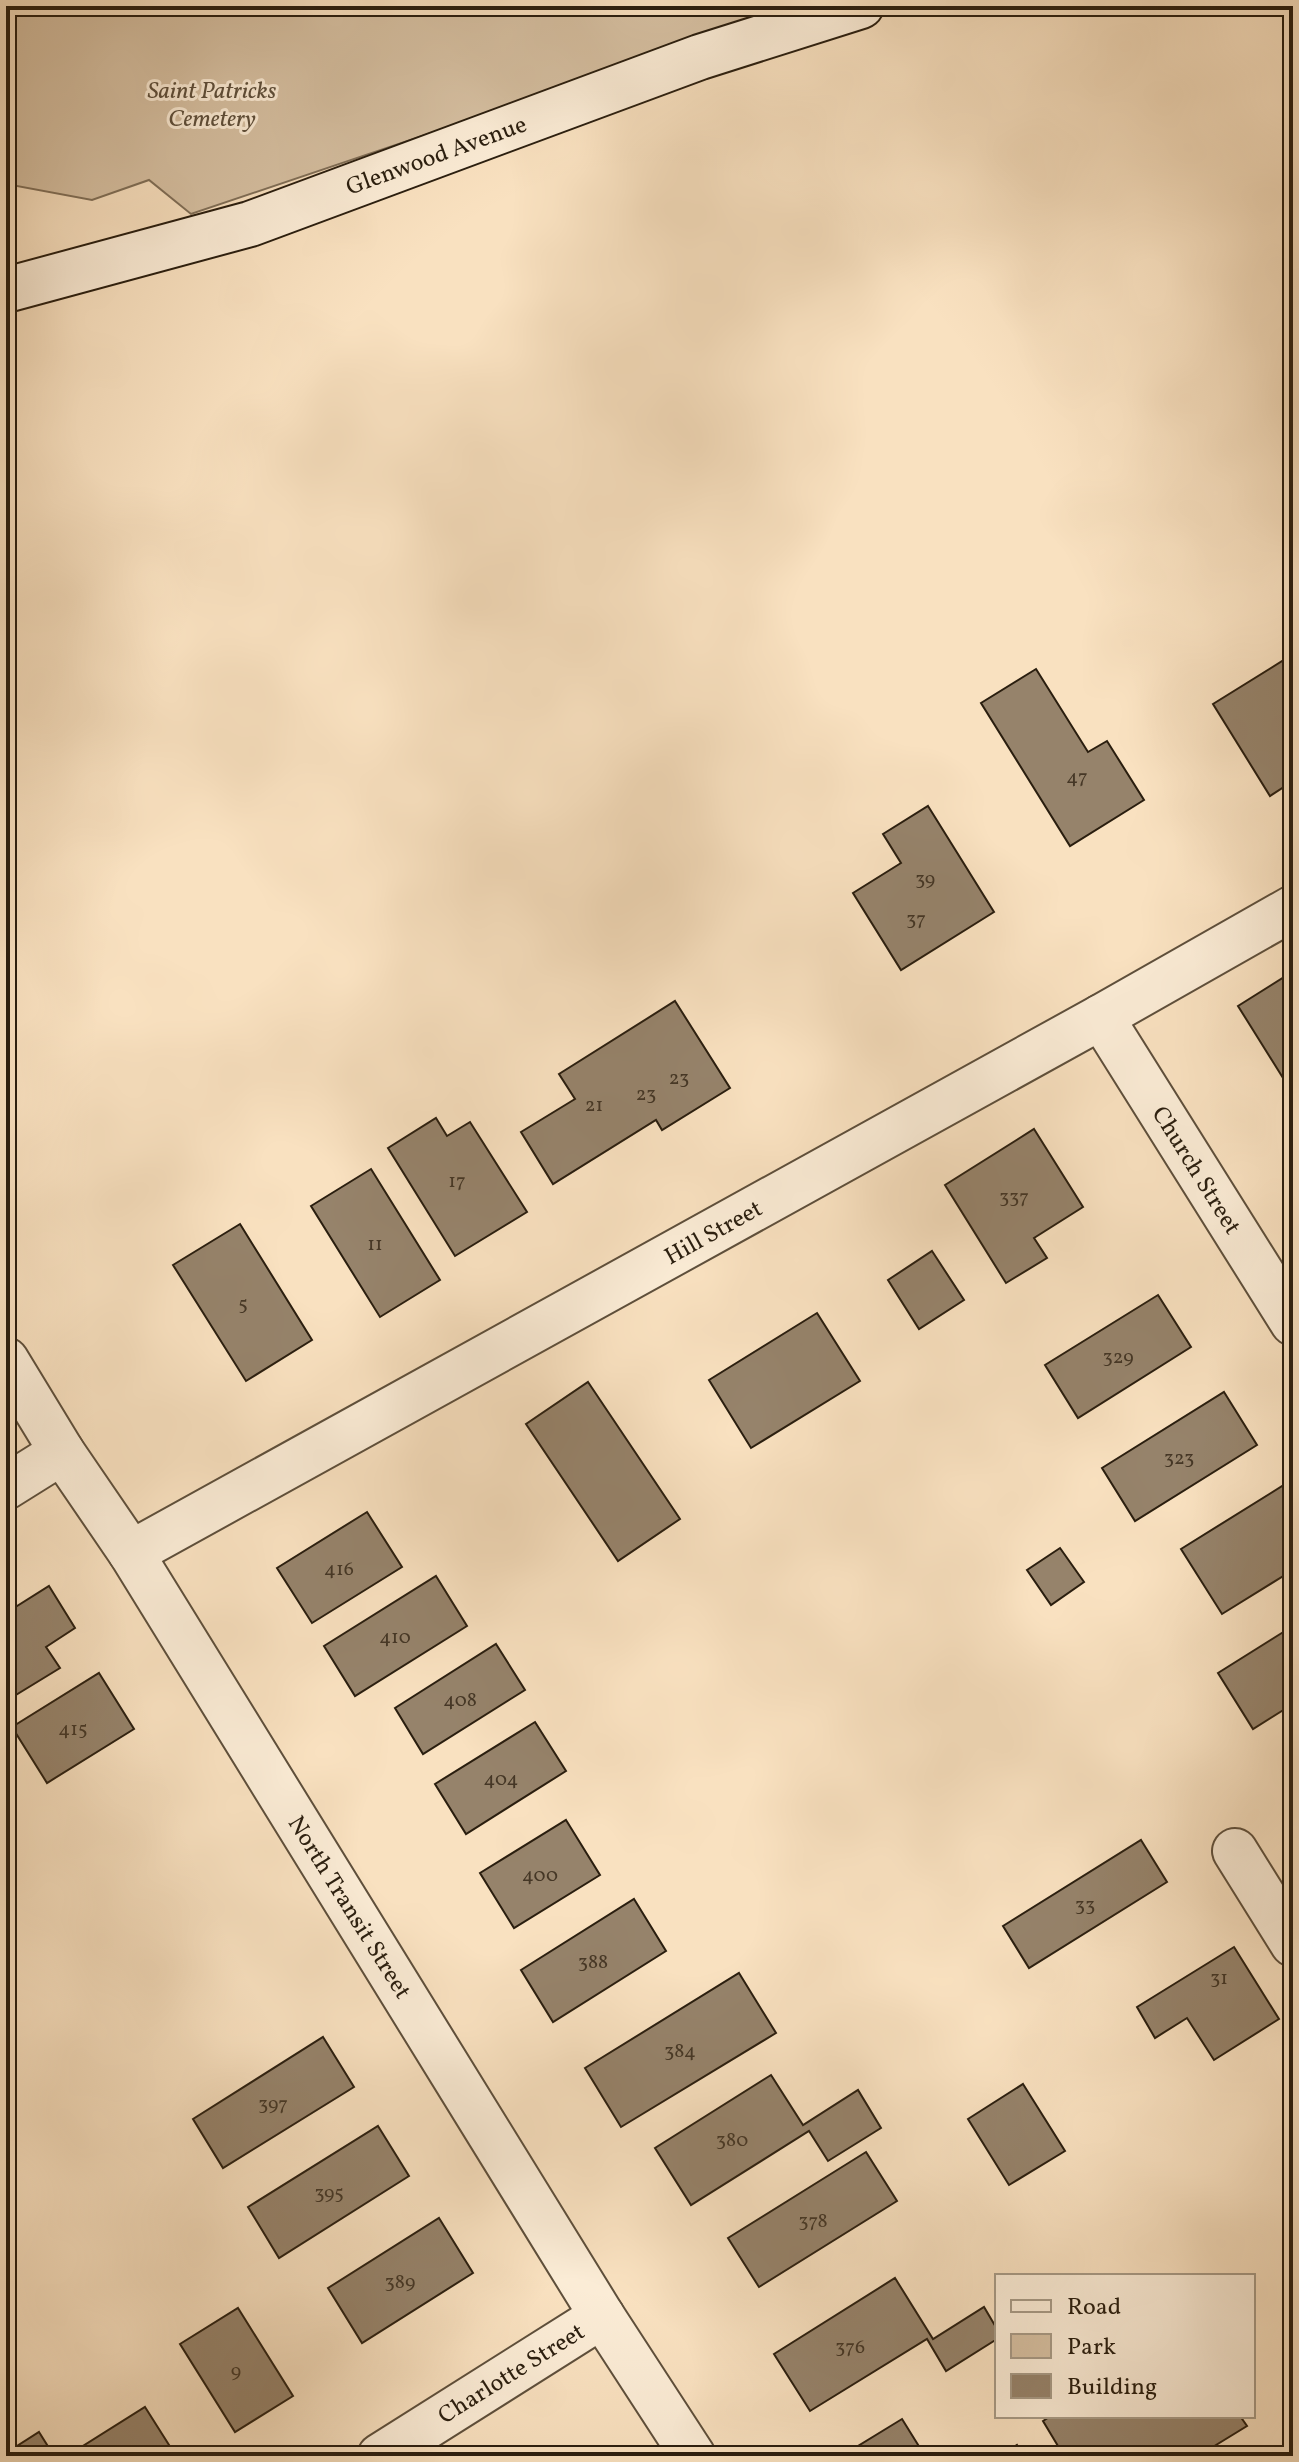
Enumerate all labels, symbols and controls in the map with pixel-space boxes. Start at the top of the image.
park label: Saint Patricks Cemetery [148,75,277,137]
street label: Glenwood Avenue [342,108,532,205]
house number: 47 [1066,764,1088,792]
house number: 39 [915,866,935,894]
house number: 37 [906,906,926,934]
house number: 23 [669,1065,689,1093]
house number: 23 [636,1081,656,1109]
house number: 21 [585,1092,603,1120]
street label: Church Street [1142,1100,1248,1242]
house number: 17 [448,1168,466,1196]
house number: 337 [999,1184,1029,1212]
street label: Hill Street [659,1193,769,1275]
house number: 11 [367,1231,383,1259]
house number: 5 [238,1291,248,1319]
house number: 329 [1102,1344,1134,1372]
house number: 323 [1164,1445,1194,1473]
house number: 416 [324,1556,354,1584]
house number: 410 [379,1624,411,1652]
house number: 408 [443,1687,477,1715]
house number: 415 [58,1716,88,1744]
house number: 404 [484,1766,519,1794]
street label: North Transit Street [278,1810,418,2006]
house number: 400 [522,1862,558,1890]
house number: 33 [1075,1892,1095,1920]
house number: 388 [578,1949,608,1977]
house number: 31 [1210,1965,1228,1993]
house number: 384 [664,2038,696,2066]
house number: 397 [258,2091,288,2119]
house number: 380 [716,2127,748,2155]
house number: 395 [314,2180,344,2208]
house number: 378 [798,2208,828,2236]
house number: 389 [385,2269,415,2297]
legend [995,2274,1255,2418]
text: Road [1067,2291,1121,2325]
street label: Charlotte Street [432,2316,592,2433]
text: Park [1067,2331,1116,2365]
house number: 376 [835,2334,865,2362]
house number: 9 [231,2358,241,2386]
text: Building [1067,2371,1157,2405]

